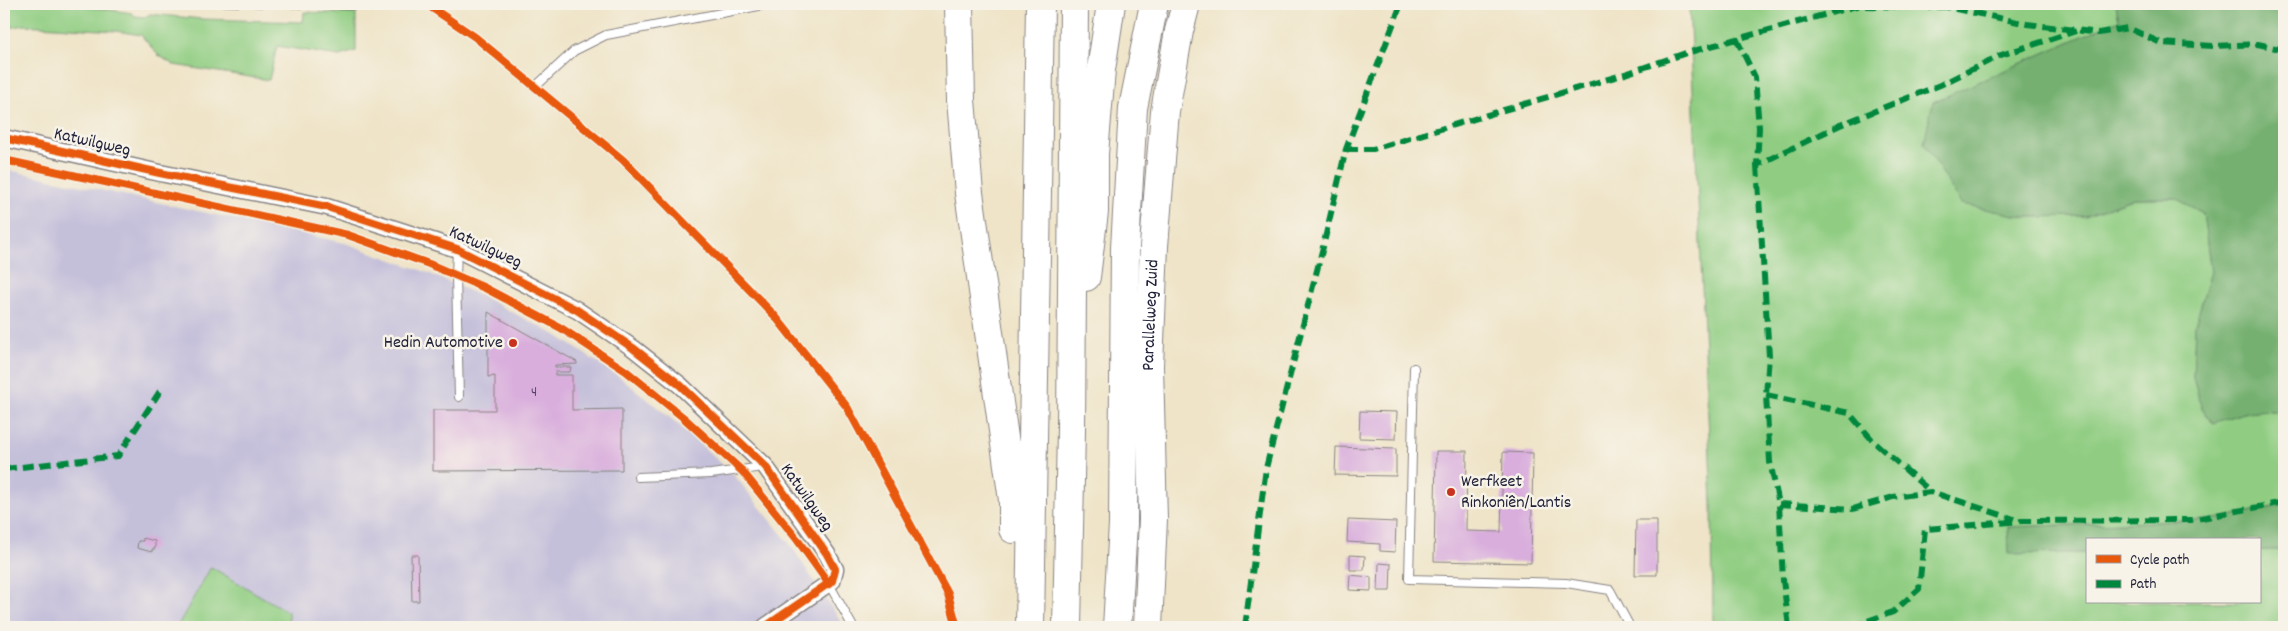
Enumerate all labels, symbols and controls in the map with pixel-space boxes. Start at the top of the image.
street label: Katwilgweg [51,122,133,164]
street label: Katwilgweg [444,220,526,276]
street label: Parallelweg Zuid [1136,259,1166,371]
place label: Hedin Automotive [384,331,503,356]
marker: Hedin Automotive [507,337,519,349]
house number: 4 [531,382,537,404]
street label: Katwilgweg [773,459,839,537]
place label: Werfkeet Rinkoniên/Lantis [1461,470,1571,516]
marker: Werfkeet Rinkoniên/Lantis [1445,486,1457,498]
legend [2086,538,2260,604]
text: Cycle path [2130,550,2190,572]
text: Path [2130,574,2156,596]

